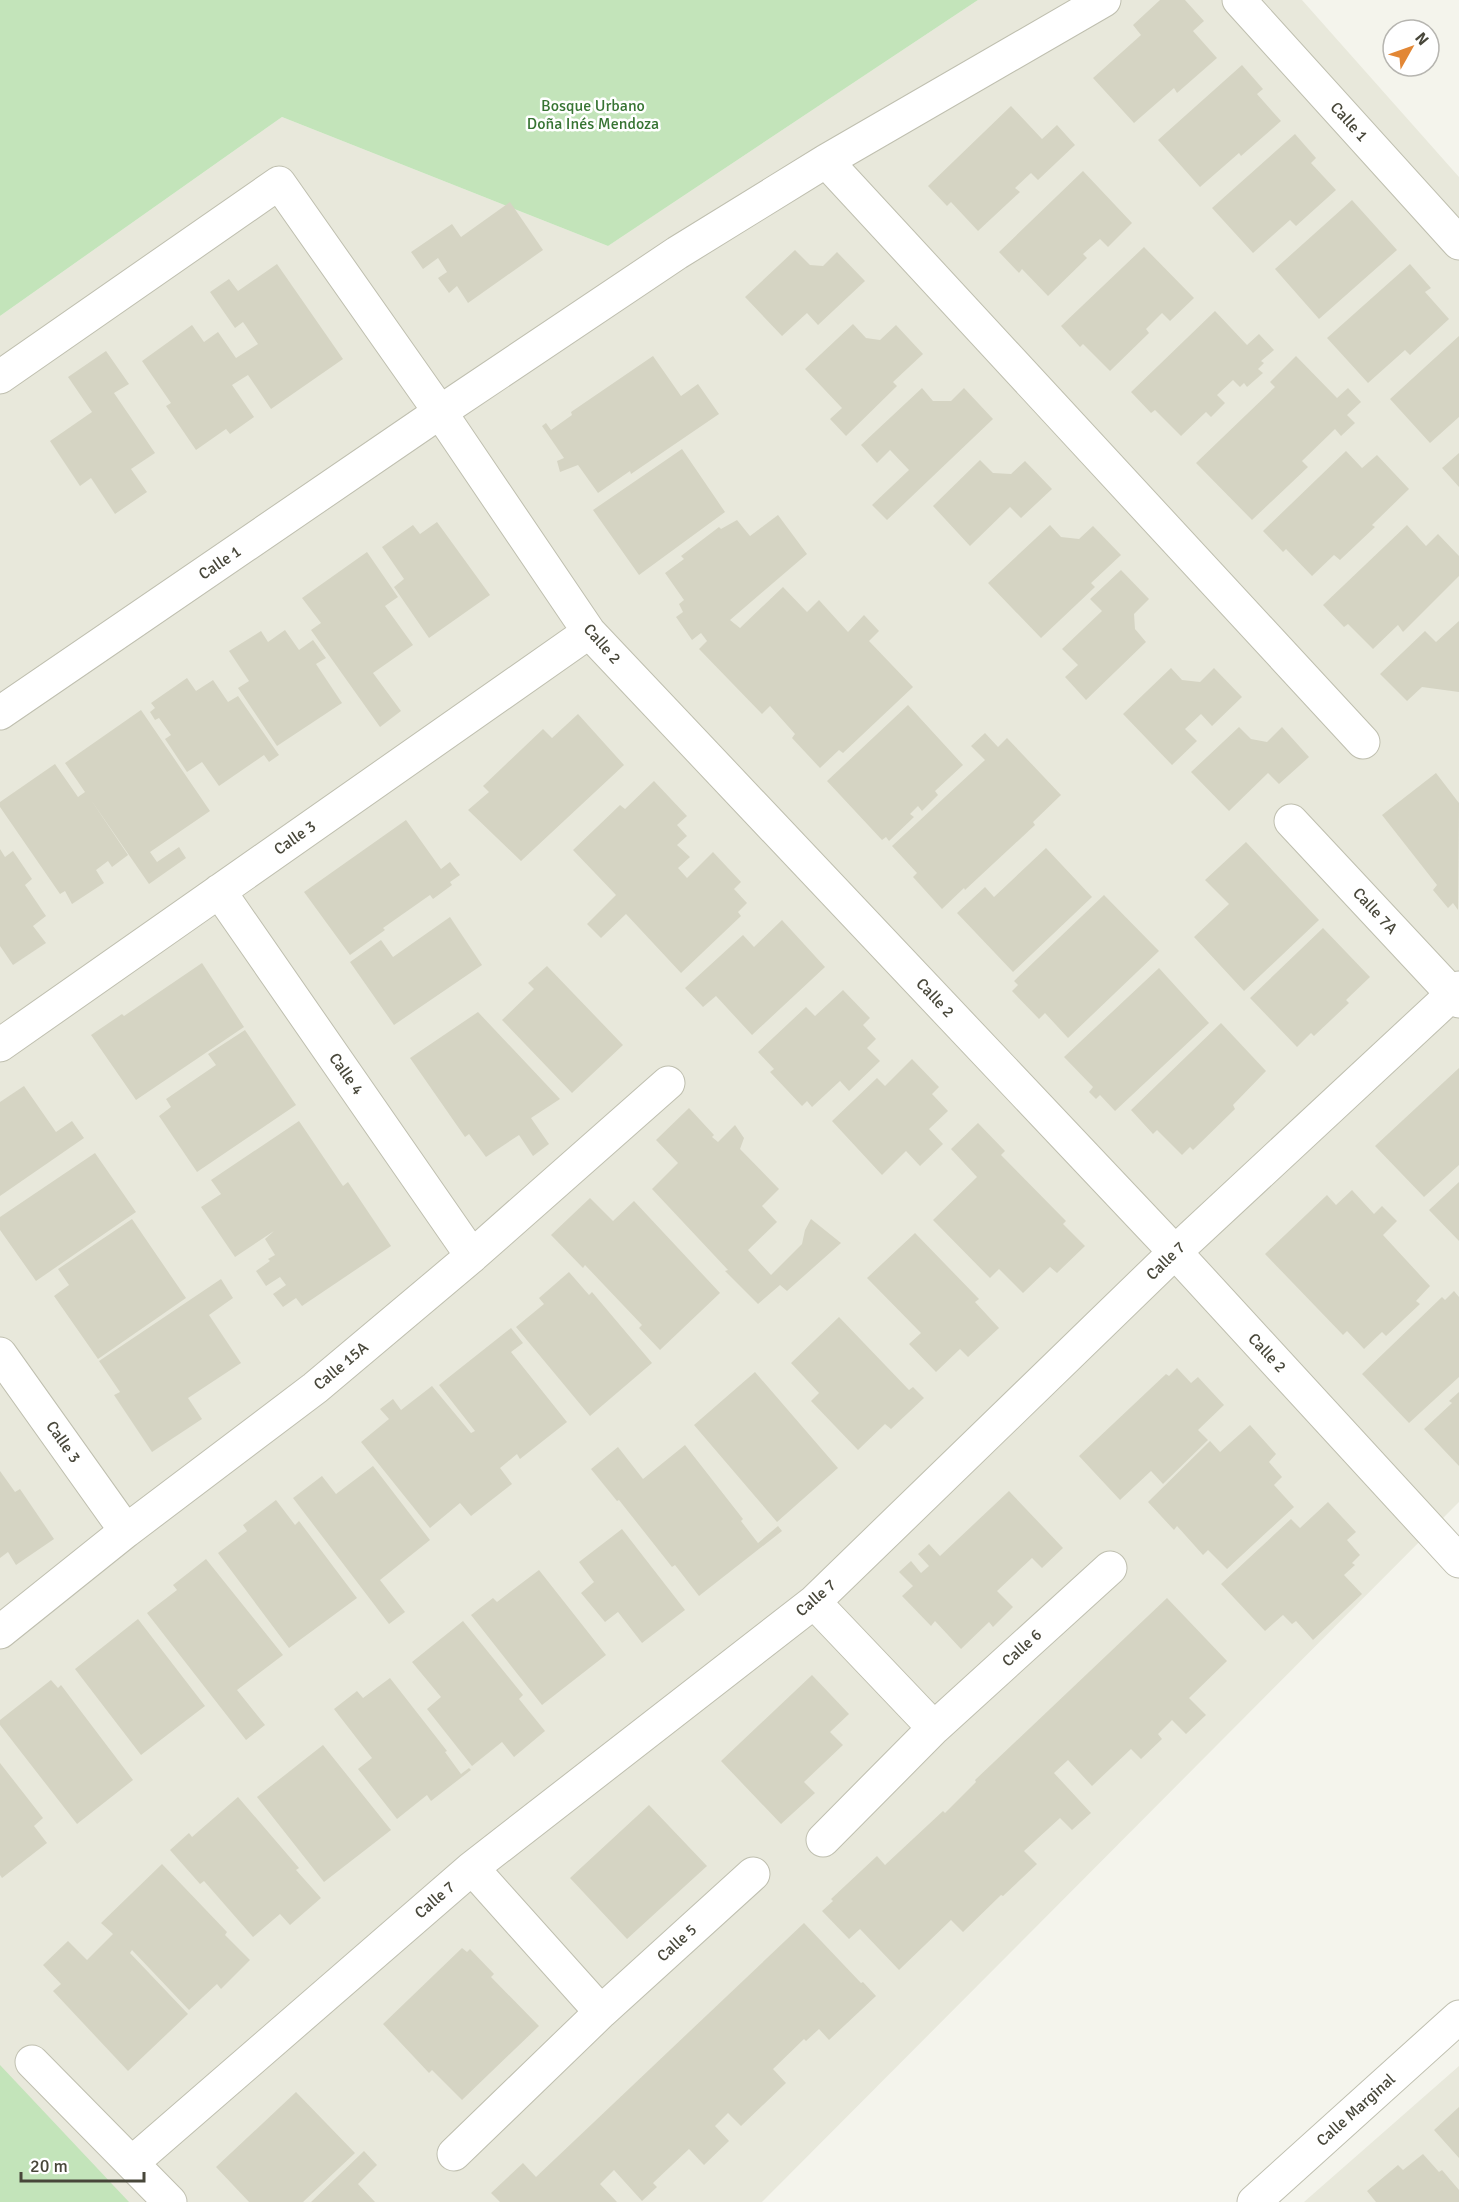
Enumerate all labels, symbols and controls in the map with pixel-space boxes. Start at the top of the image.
north arrow [1381,18,1441,78]
text: N [1410,28,1433,50]
park label: Bosque Urbano Doña Inés Mendoza [527,96,659,134]
street label: Calle 1 [1326,98,1372,146]
street label: Calle 1 [195,542,245,584]
street label: Calle 2 [579,620,625,668]
street label: Calle 3 [270,816,320,860]
street label: Calle 7A [1348,883,1402,939]
street label: Calle 2 [912,974,958,1022]
street label: Calle 4 [324,1049,368,1099]
street label: Calle 7 [1142,1238,1190,1284]
street label: Calle 2 [1244,1329,1290,1377]
street label: Calle 15A [310,1337,373,1395]
street label: Calle 3 [41,1417,85,1467]
street label: Calle 7 [792,1575,840,1621]
street label: Calle 6 [998,1625,1046,1671]
street label: Calle 7 [411,1877,459,1923]
street label: Calle 5 [653,1920,701,1966]
street label: Calle Marginal [1312,2069,1400,2151]
scale bar [21,2145,144,2183]
text: 20 m [30,2155,68,2177]

